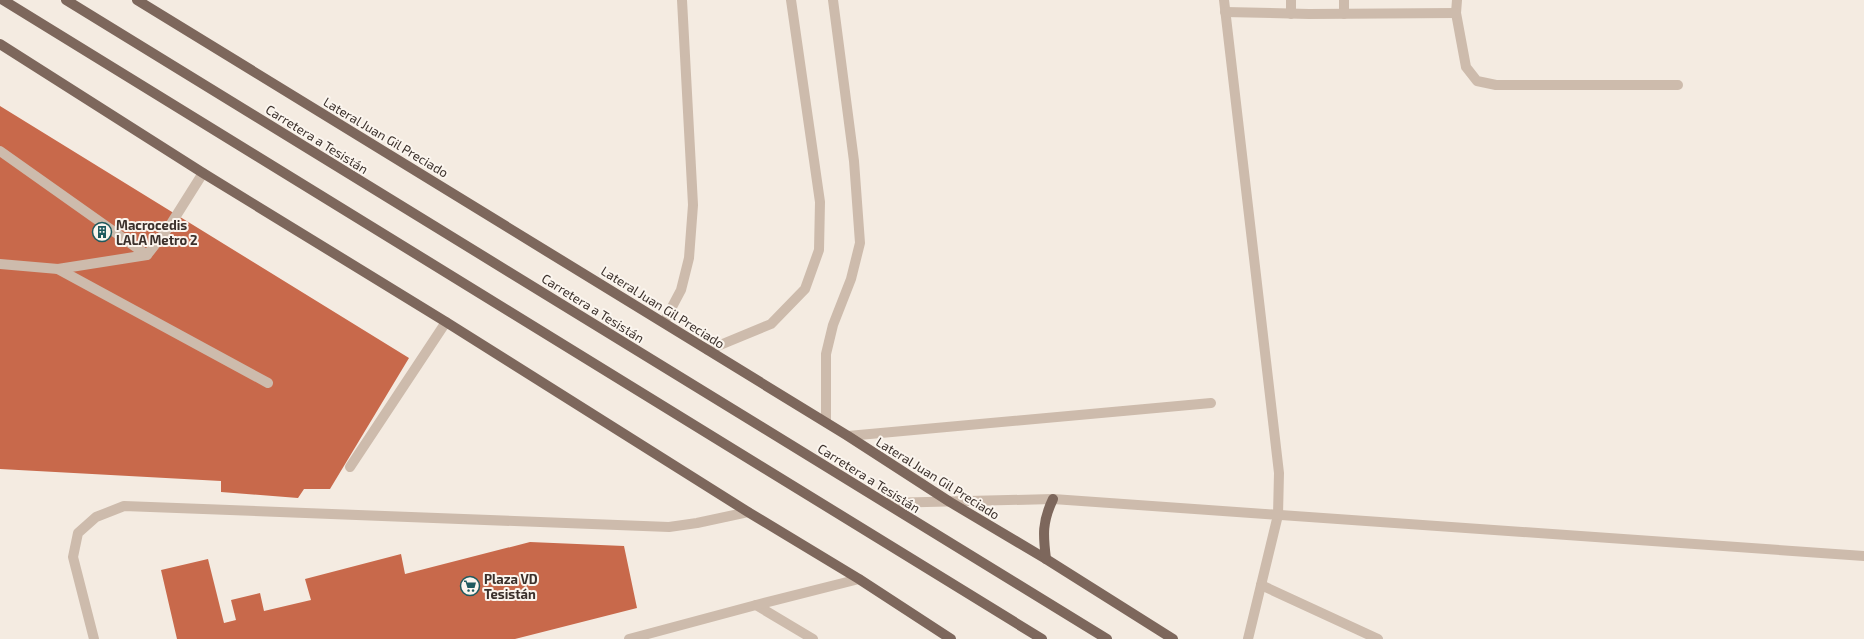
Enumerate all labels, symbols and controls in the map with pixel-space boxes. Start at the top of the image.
street label: Lateral Juan Gil Preciado [321,93,451,181]
street label: Carretera a Tesistán [263,101,371,177]
place label: Macrocedis LALA Metro 2 [116,217,197,248]
building icon: Macrocedis LALA Metro 2 [91,221,113,243]
street label: Lateral Juan Gil Preciado [598,262,728,352]
street label: Carretera a Tesistán [539,270,647,346]
street label: Lateral Juan Gil Preciado [873,433,1003,523]
street label: Carretera a Tesistán [815,440,923,516]
place label: Plaza VD Tesistán [484,571,538,602]
supermarket icon: Plaza VD Tesistán [459,575,481,597]

